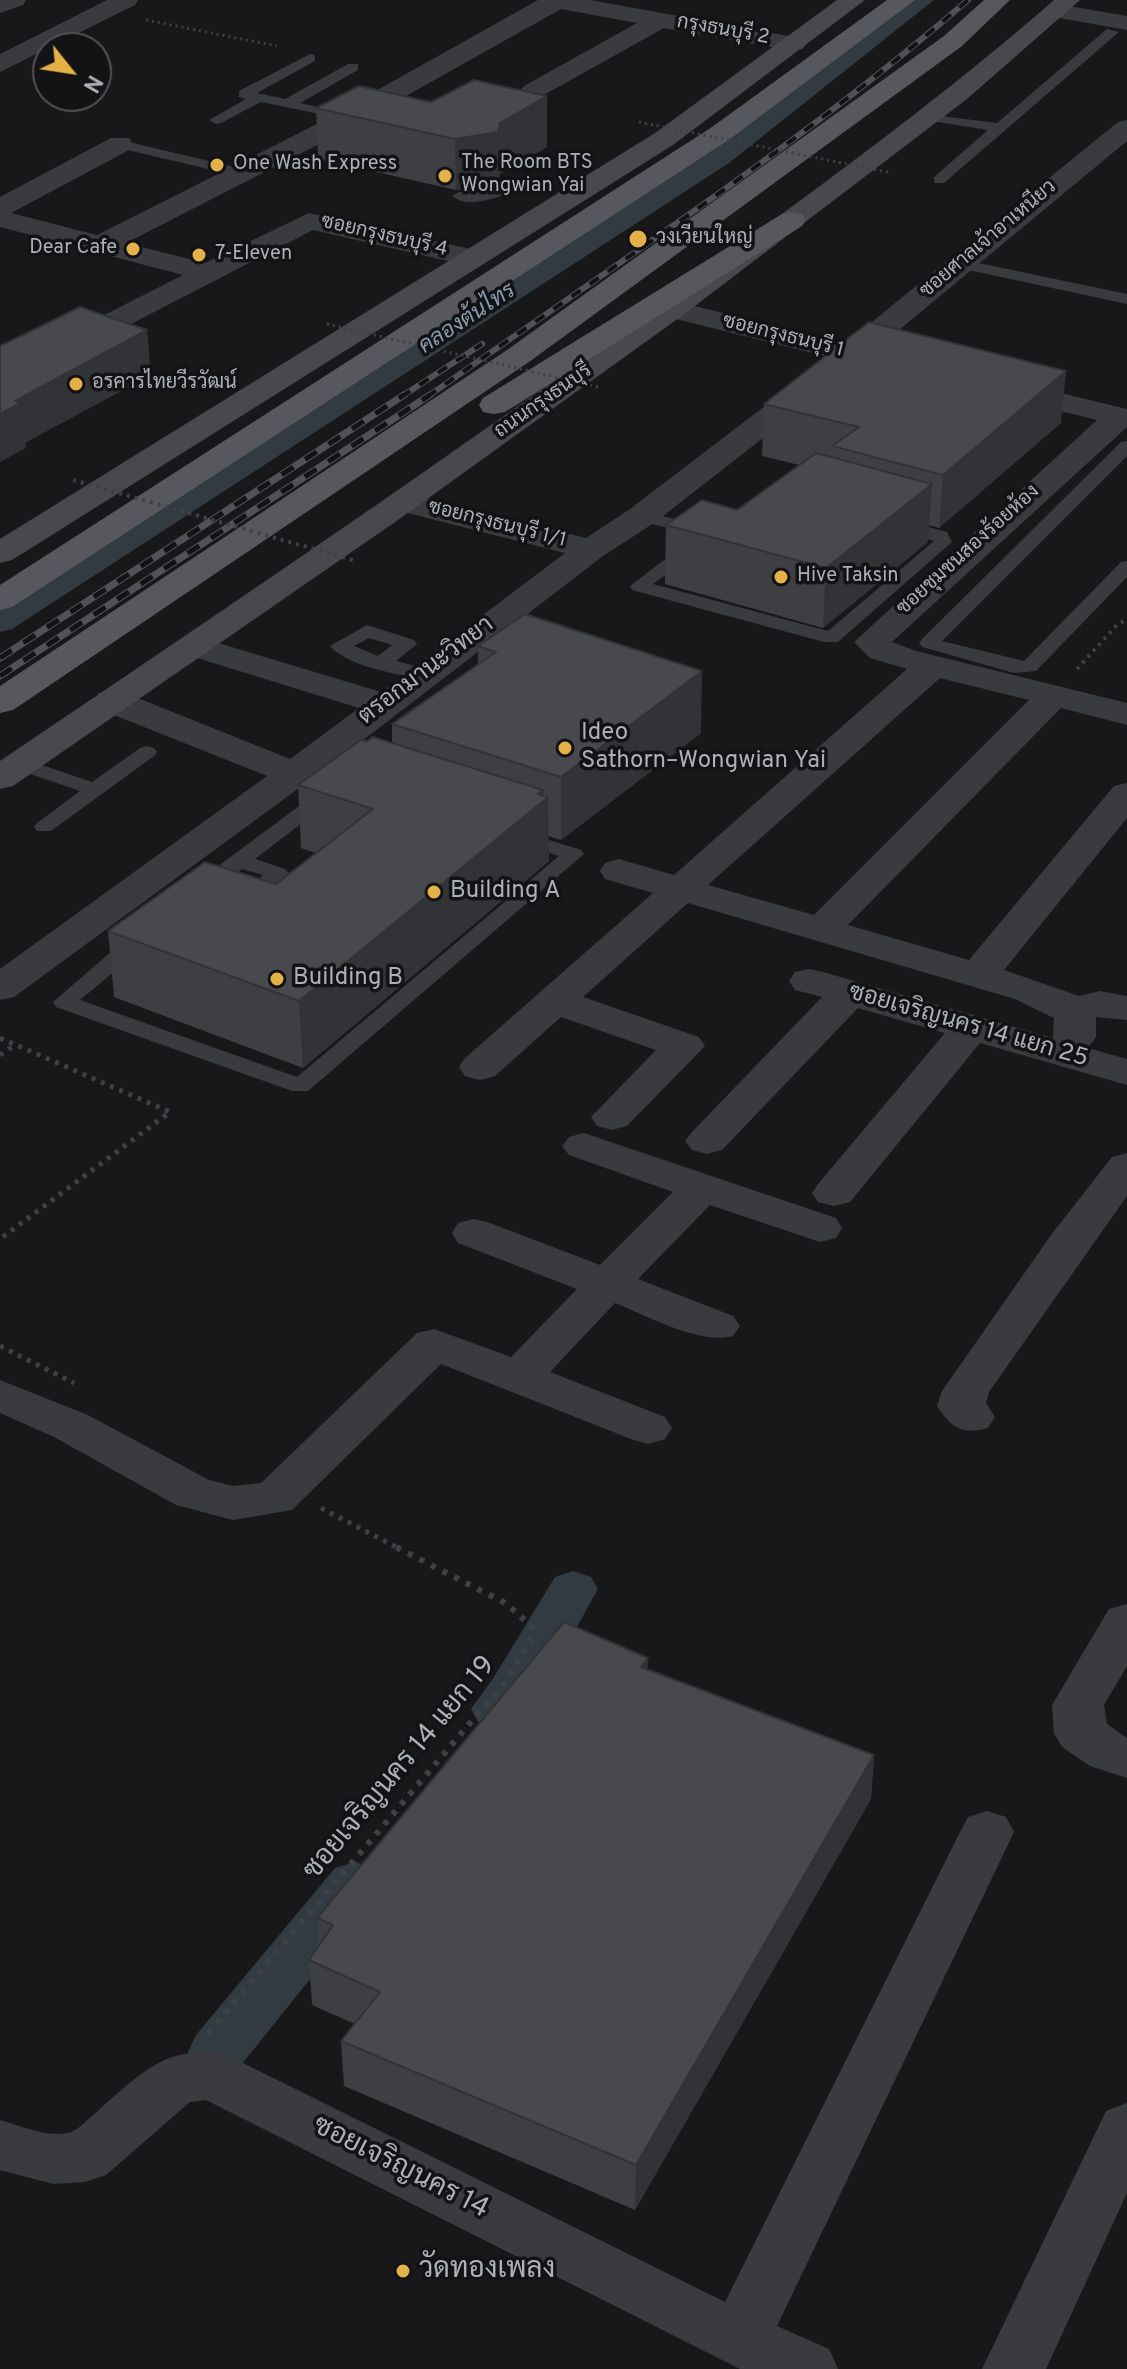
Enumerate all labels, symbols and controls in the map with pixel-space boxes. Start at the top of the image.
street label: กรุงธนบุรี 2 [675,11,771,51]
north arrow [32,32,112,112]
text: N [76,70,107,97]
place label: The Room BTS Wongwian Yai [461,152,593,199]
place label: One Wash Express [233,153,397,177]
marker: One Wash Express [208,156,226,174]
marker: The Room BTS Wongwian Yai [436,167,454,185]
street label: ซอยศาลเจ้าอาเหนียว [916,176,1062,304]
street label: ซอยกรุงธนบุรี 4 [318,211,450,263]
place label: วงเวียนใหญ่ [656,227,753,251]
marker: วงเวียนใหญ่ [627,228,649,250]
place label: Dear Cafe [29,237,117,261]
marker: Dear Cafe [124,240,142,258]
place label: 7-Eleven [215,243,292,267]
marker: 7-Eleven [190,246,208,264]
water label: คลองต้นไทร [415,279,521,361]
street label: ซอยกรุงธนบุรี 1 [720,310,846,364]
street label: ถนนกรุงธนบุรี [491,360,597,444]
place label: อรคารไทยวีรวัฒน์ [92,372,237,396]
marker: อรคารไทยวีรวัฒน์ [67,375,85,393]
street label: ซอยชุมชนสองร้อยห้อง [893,481,1045,621]
street label: ซอยกรุงธนบุรี 1/1 [426,496,568,554]
place label: Hive Taksin [797,565,898,589]
marker: Hive Taksin [772,568,790,586]
street label: ตรอกมานะวิทยา [354,612,500,732]
place label: Ideo Sathorn–Wongwian Yai [581,720,826,776]
marker: Ideo Sathorn–Wongwian Yai [556,739,574,757]
place label: Building A [450,878,561,906]
marker: Building A [425,883,443,901]
place label: Building B [293,965,403,993]
marker: Building B [268,970,286,988]
street label: ซอยเจริญนคร 14 แยก 25 [845,979,1091,1075]
street label: ซอยเจริญนคร 14 แยก 19 [298,1650,504,1888]
street label: ซอยเจริญนคร 14 [306,2110,494,2228]
place label: วัดทองเพลง [419,2254,555,2288]
marker: วัดทองเพลง [394,2262,412,2280]

